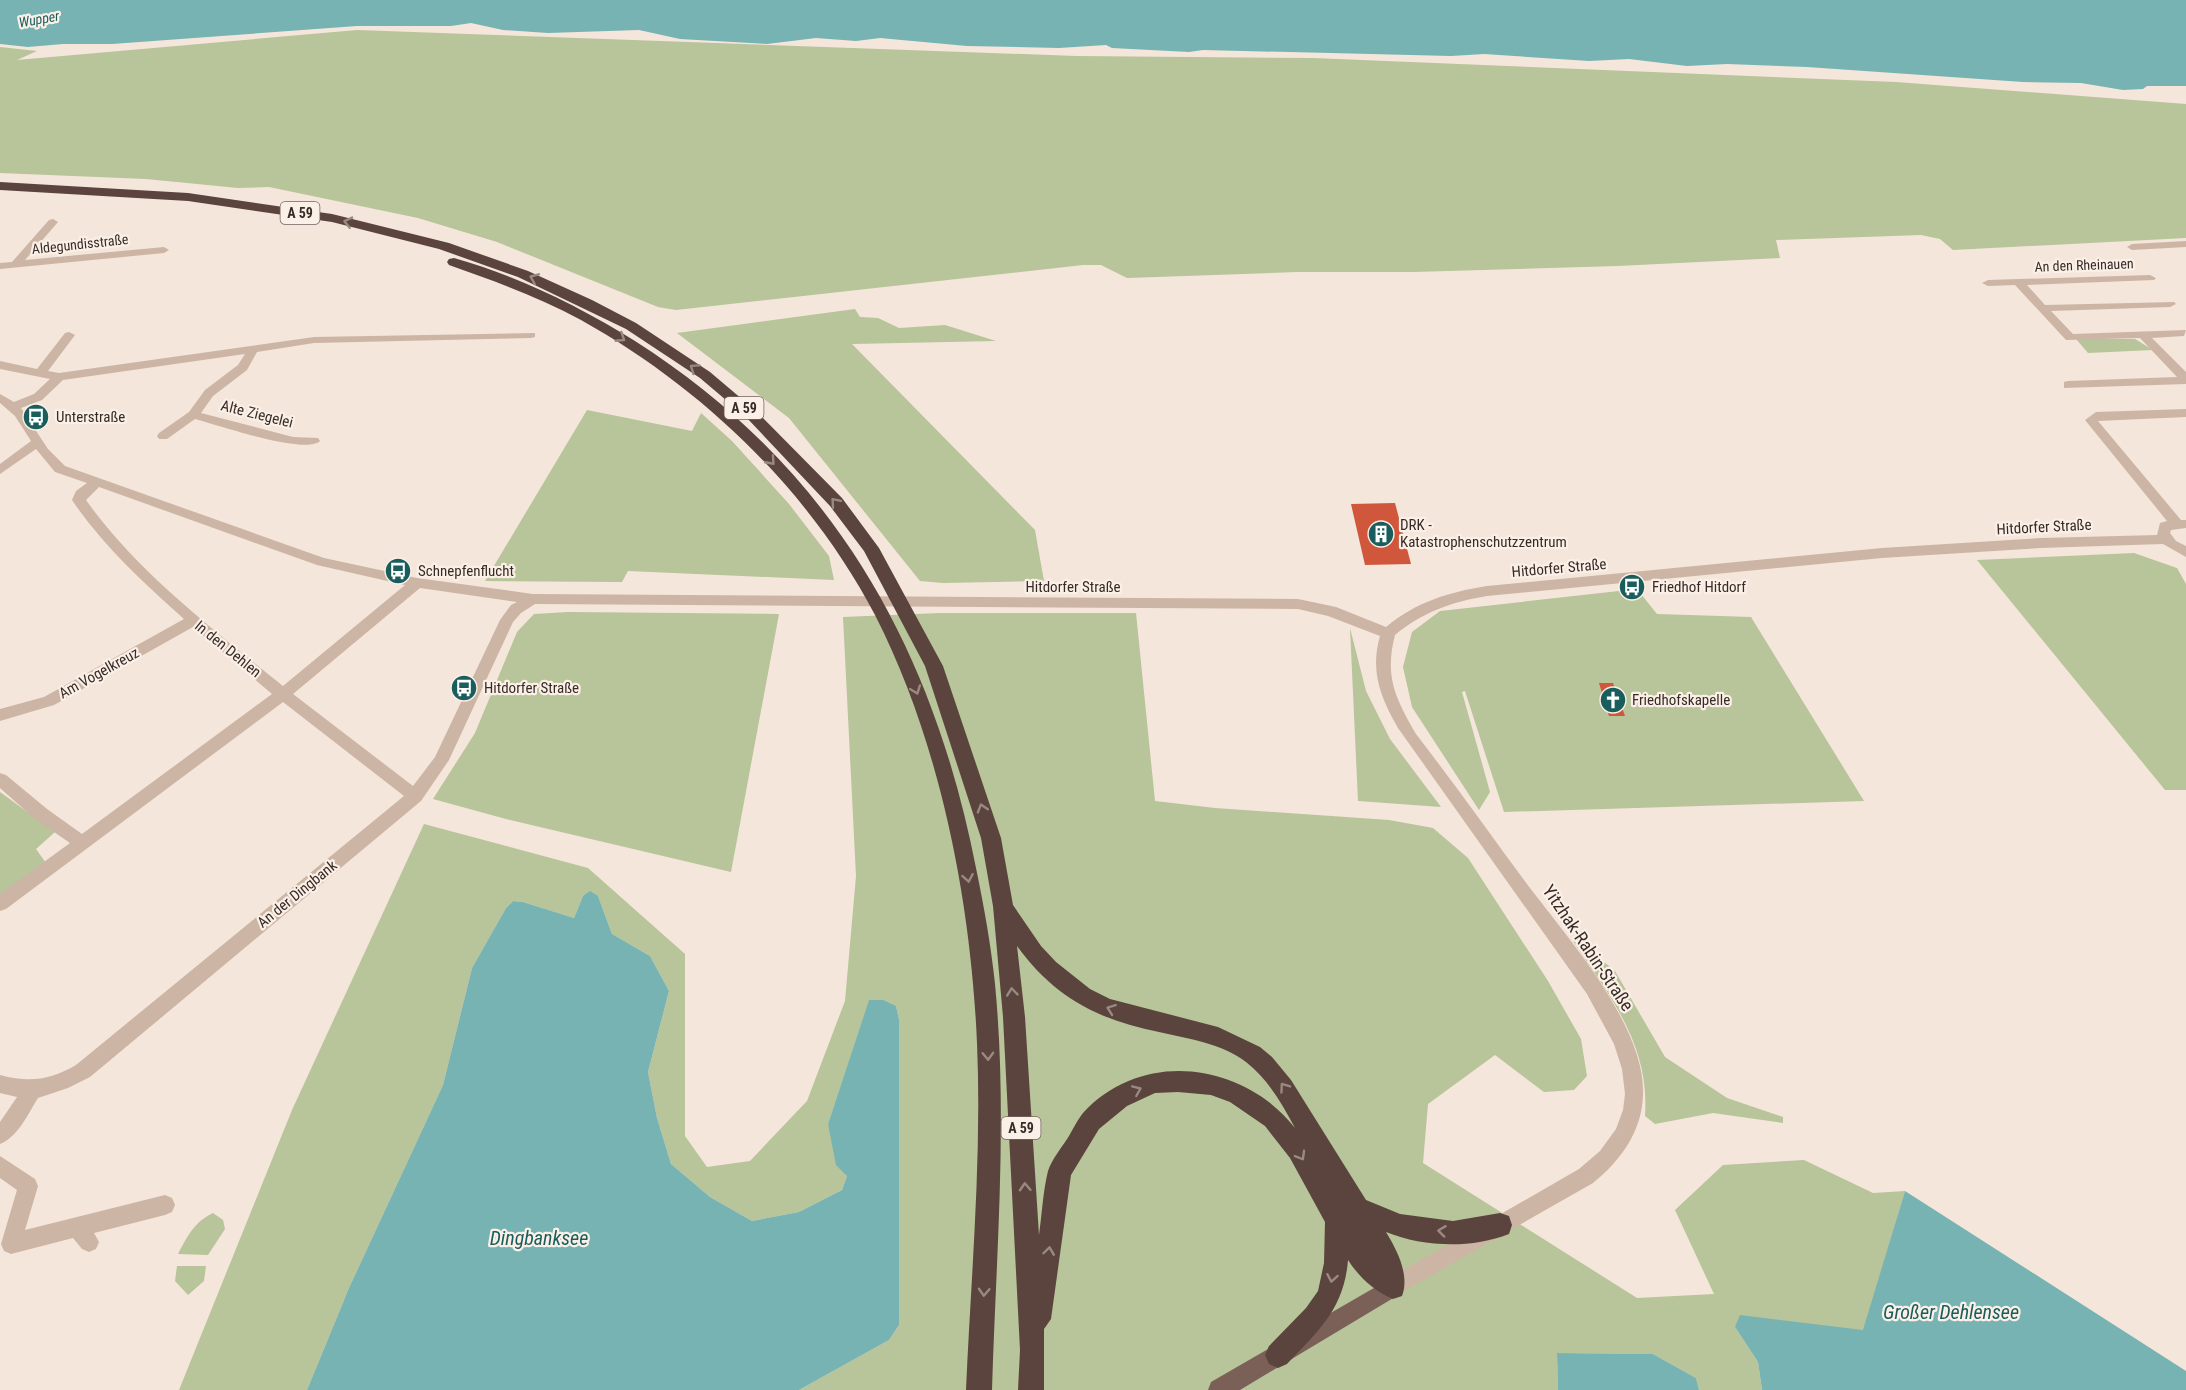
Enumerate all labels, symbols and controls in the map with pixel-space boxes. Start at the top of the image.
water label: Wupper [18,7,61,30]
road number: A 59 [280,202,320,224]
one-way arrow [343,216,353,229]
street label: Aldegundisstraße [31,231,129,257]
street label: An den Rheinauen [2034,255,2134,275]
one-way arrow [529,273,540,285]
one-way arrow [615,331,625,343]
one-way arrow [690,364,701,375]
street label: Alte Ziegelei [219,396,295,432]
road number: A 59 [724,397,764,419]
bus stop icon: Unterstraße [21,402,51,432]
place label: Unterstraße [56,408,125,426]
one-way arrow [764,454,775,465]
one-way arrow [831,498,842,509]
place label: DRK - Katastrophenschutzzentrum [1400,516,1567,551]
street label: Hitdorfer Straße [1996,516,2092,538]
building icon: DRK - Katastrophenschutzzentrum [1366,519,1396,549]
street label: Hitdorfer Straße [1511,555,1607,581]
bus stop icon: Schnepfenflucht [383,556,413,586]
place label: Schnepfenflucht [418,562,514,580]
bus stop icon: Friedhof Hitdorf [1617,572,1647,602]
street label: Hitdorfer Straße [1026,578,1121,596]
place label: Friedhof Hitdorf [1652,578,1746,596]
street label: In den Dehlen [191,617,265,681]
street label: Am Vogelkreuz [56,644,142,702]
bus stop icon: Hitdorfer Straße [449,673,479,703]
place label: Hitdorfer Straße [484,679,579,697]
one-way arrow [909,684,922,695]
church icon: Friedhofskapelle [1598,685,1628,715]
place label: Friedhofskapelle [1632,691,1730,709]
one-way arrow [977,803,989,814]
street label: An der Dingbank [254,856,341,932]
one-way arrow [961,872,974,882]
street label: Yitzhak-Rabin-Straße [1539,881,1638,1015]
one-way arrow [1006,988,1019,997]
one-way arrow [1106,1003,1117,1016]
one-way arrow [981,1051,994,1060]
one-way arrow [1280,1083,1291,1094]
one-way arrow [1130,1085,1141,1097]
road number: A 59 [1002,1117,1040,1139]
one-way arrow [1294,1150,1305,1160]
one-way arrow [1018,1183,1031,1192]
water label: Dingbanksee [490,1226,588,1250]
one-way arrow [1438,1226,1447,1238]
one-way arrow [1043,1247,1055,1256]
one-way arrow [1326,1273,1339,1283]
one-way arrow [977,1288,990,1297]
water label: Großer Dehlensee [1883,1300,2019,1324]

